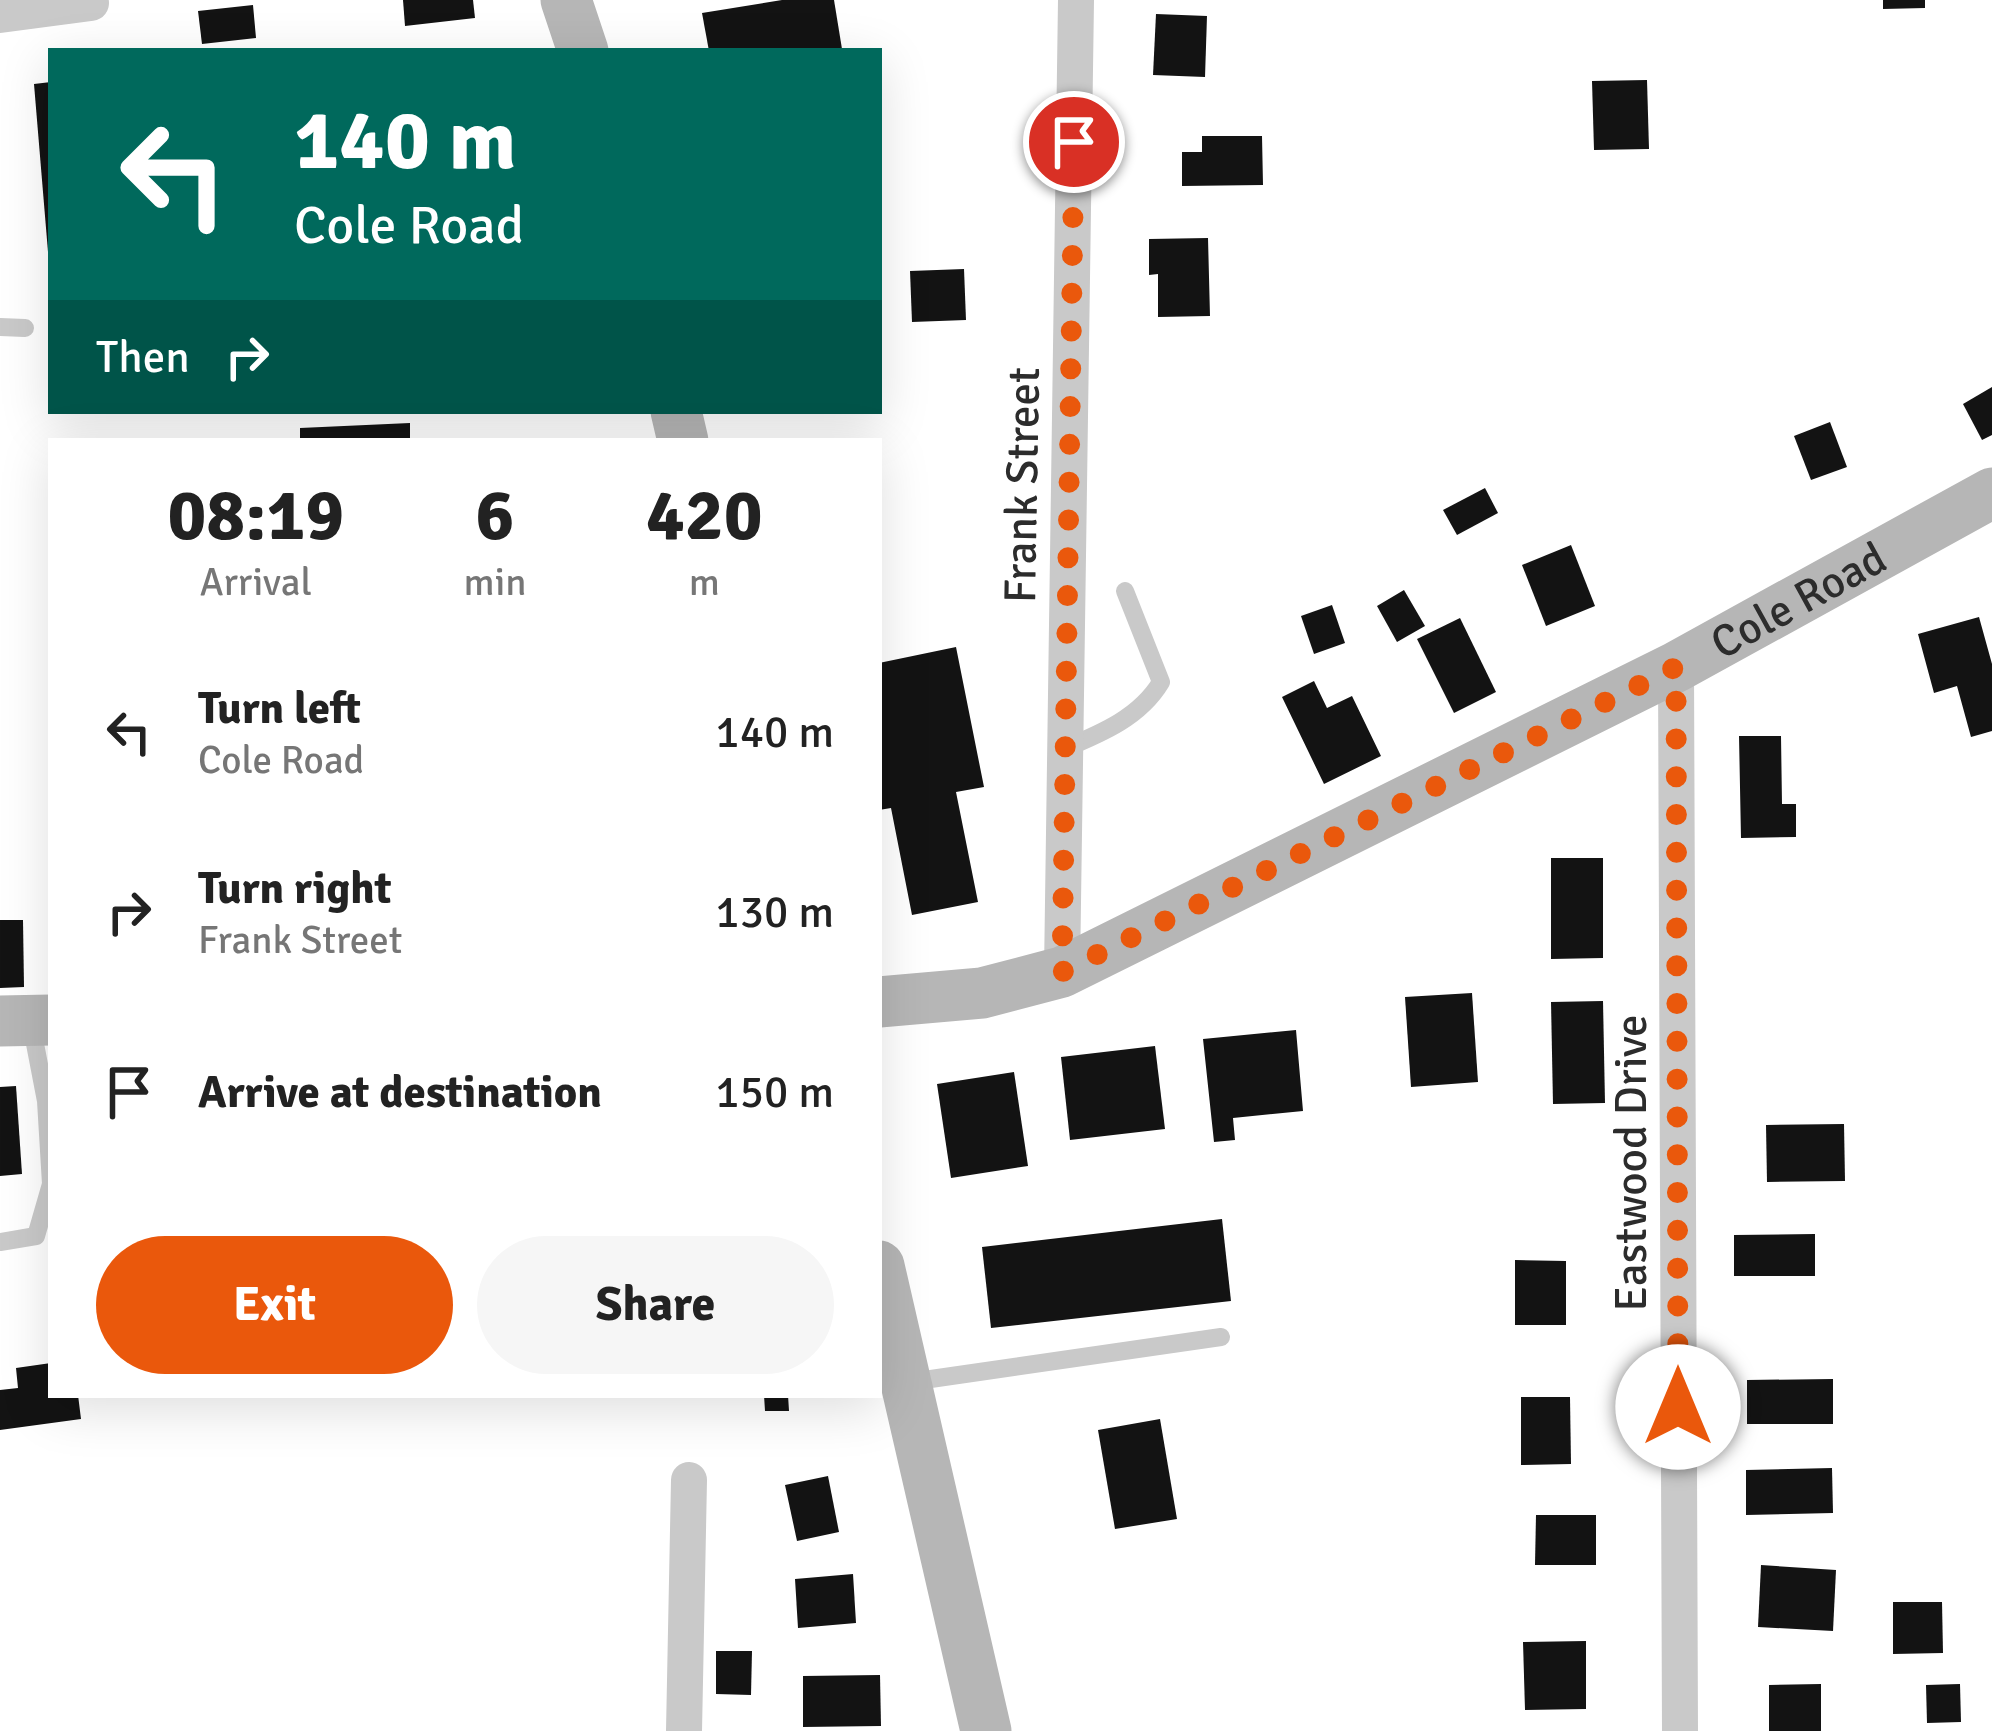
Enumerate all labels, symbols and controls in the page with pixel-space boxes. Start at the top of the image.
text: 140 m [294,89,516,193]
pin [1023,91,1125,193]
icon: left [96,96,252,252]
icon: arrive [1041,109,1107,175]
text: Cole Road [294,192,524,259]
icon: right [214,324,280,390]
text: Then [96,330,190,385]
street label: Frank Street [993,367,1052,603]
text: 08:19 [167,471,344,560]
text: 6 [476,471,514,560]
text: 420 [646,471,763,560]
street label: Cole Road [1701,531,1896,671]
text: Arrival [200,558,312,606]
text: min [464,558,527,606]
text: m [689,558,720,606]
text: Turn left [198,681,361,736]
icon: left [96,699,162,765]
text: 140 m [715,705,834,760]
text: Cole Road [198,736,364,784]
text: Turn right [198,861,392,916]
icon: right [96,879,162,945]
text: 130 m [715,885,834,940]
text: Frank Street [198,916,402,964]
street label: Eastwood Drive [1604,1015,1659,1311]
icon: arrive [96,1059,162,1125]
text: Arrive at destination [198,1065,602,1120]
text: 150 m [715,1065,834,1120]
button: Exit [96,1236,453,1374]
button: Share [477,1236,834,1374]
position arrow [1615,1344,1741,1470]

